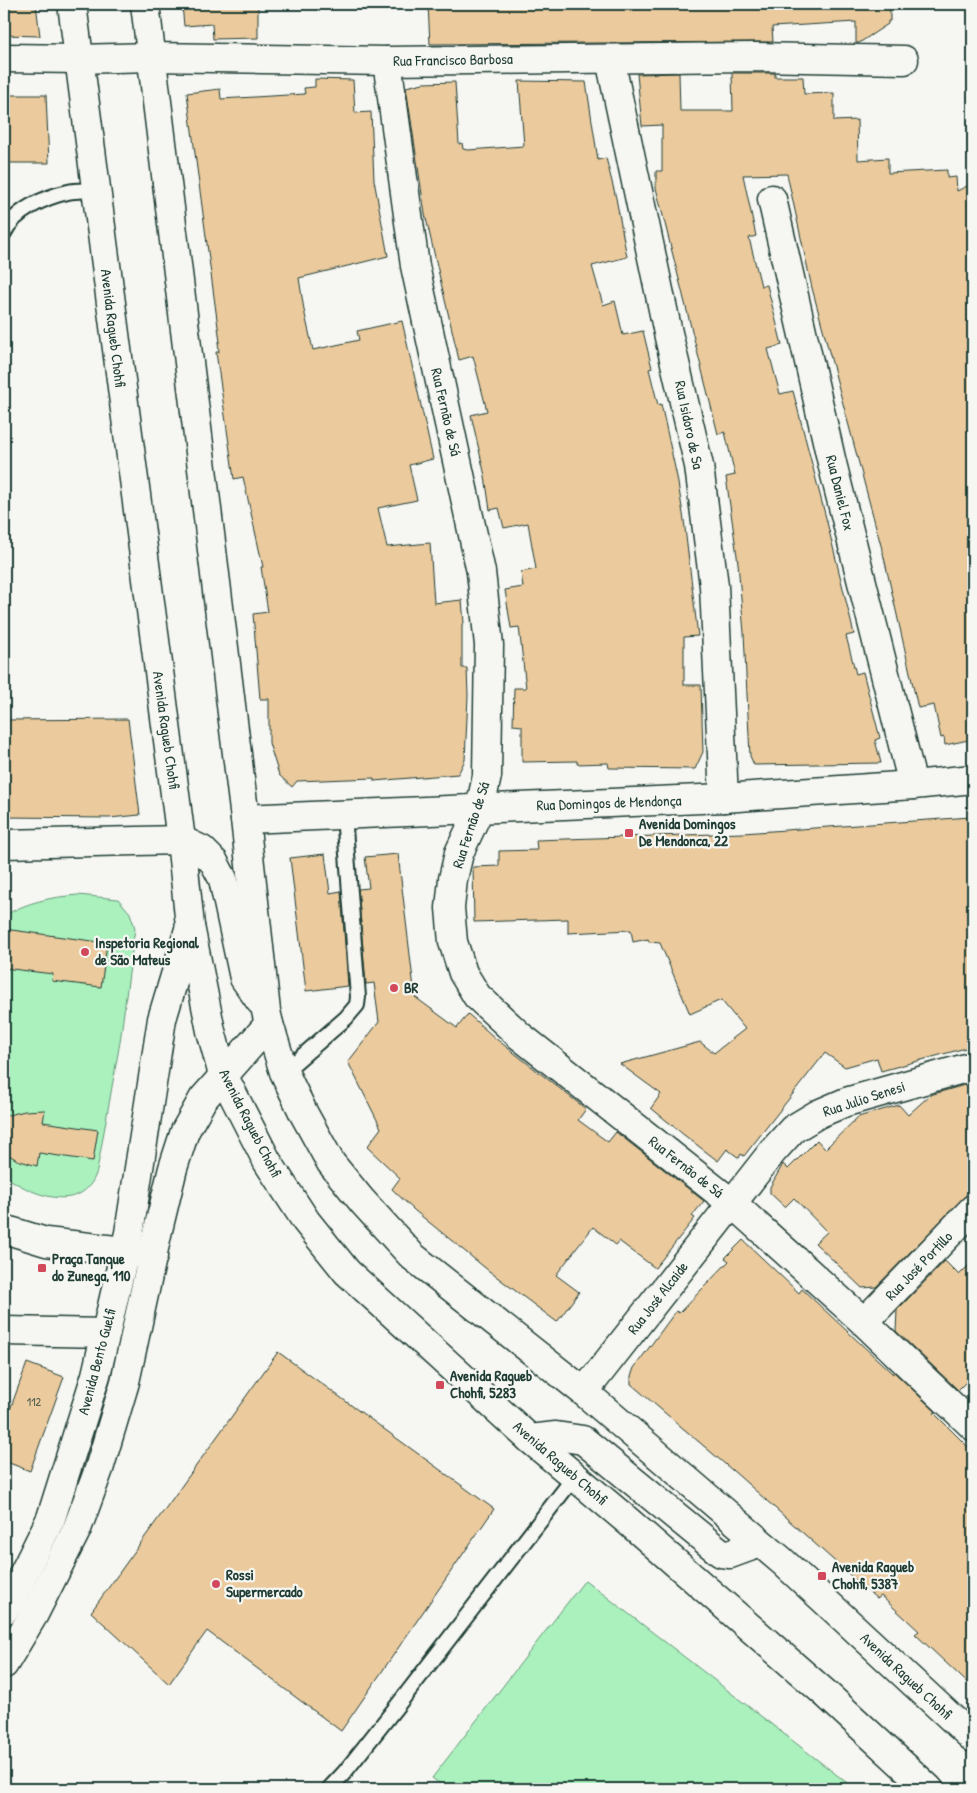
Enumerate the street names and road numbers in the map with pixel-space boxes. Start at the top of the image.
street label: Rua Francisco Barbosa [393,48,513,71]
street label: Avenida Ragueb Chohfi [96,268,131,388]
street label: Rua Fernão de Sá [426,366,467,458]
street label: Rua Isidoro de Sa [670,379,709,471]
street label: Rua Daniel Fox [821,453,860,533]
street label: Avenida Ragueb Chohfi [148,670,185,790]
street label: Rua Fernão de Sá [447,779,494,871]
street label: Rua Domingos de Mendonça [536,789,682,816]
street label: Avenida Ragueb Chohfi [214,1065,287,1180]
street label: Rua Julio Senesi [820,1075,908,1122]
street label: Rua Fernão de Sá [644,1131,728,1203]
street label: Rua José Portillo [880,1226,957,1305]
street label: Rua José Alcaide [623,1257,693,1338]
street label: Avenida Bento Guelfi [72,1307,121,1417]
street label: Avenida Ragueb Chohfi [509,1416,612,1509]
street label: Avenida Ragueb Chohfi [856,1628,957,1724]

